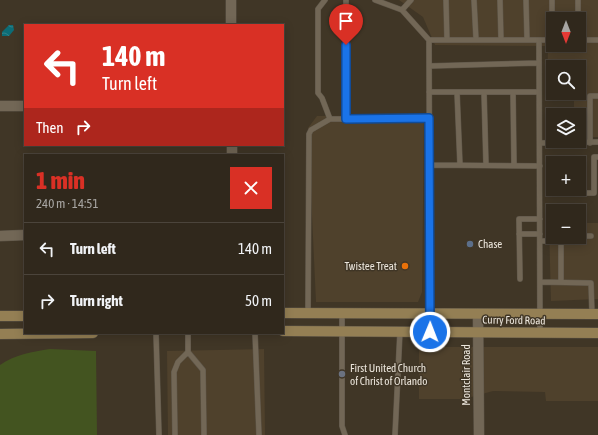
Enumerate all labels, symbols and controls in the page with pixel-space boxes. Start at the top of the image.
pin [329,4,363,45]
icon: arrive [335,10,357,32]
north arrow [546,12,586,52]
map controls [546,12,586,244]
icon: left [36,40,88,92]
text: 140 m [102,40,165,72]
button: search [546,60,586,100]
text: Turn left [102,73,157,94]
button: layers [546,108,586,148]
icon: right [72,116,94,138]
text: Then [36,119,64,136]
button: + [546,156,586,196]
text: 1 min [36,167,85,194]
button: close [230,167,272,209]
text: 240 m · 14:51 [36,196,99,211]
button: − [546,204,586,244]
icon: left [36,238,58,260]
place label: Chase [478,238,502,250]
marker: Chase [465,239,475,249]
text: Turn left [70,240,116,257]
text: 140 m [238,240,272,257]
place label: Twistee Treat [344,260,397,272]
marker: Twistee Treat [400,261,410,271]
icon: right [36,290,58,312]
text: Turn right [70,292,123,309]
text: 50 m [245,292,272,309]
position arrow [409,311,451,353]
street label: Curry Ford Road [482,313,546,327]
street label: Montclair Road [460,344,472,406]
place label: First United Church of Christ of Orlando [350,362,427,387]
marker: First United Church of Christ of Orlando [337,369,347,379]

